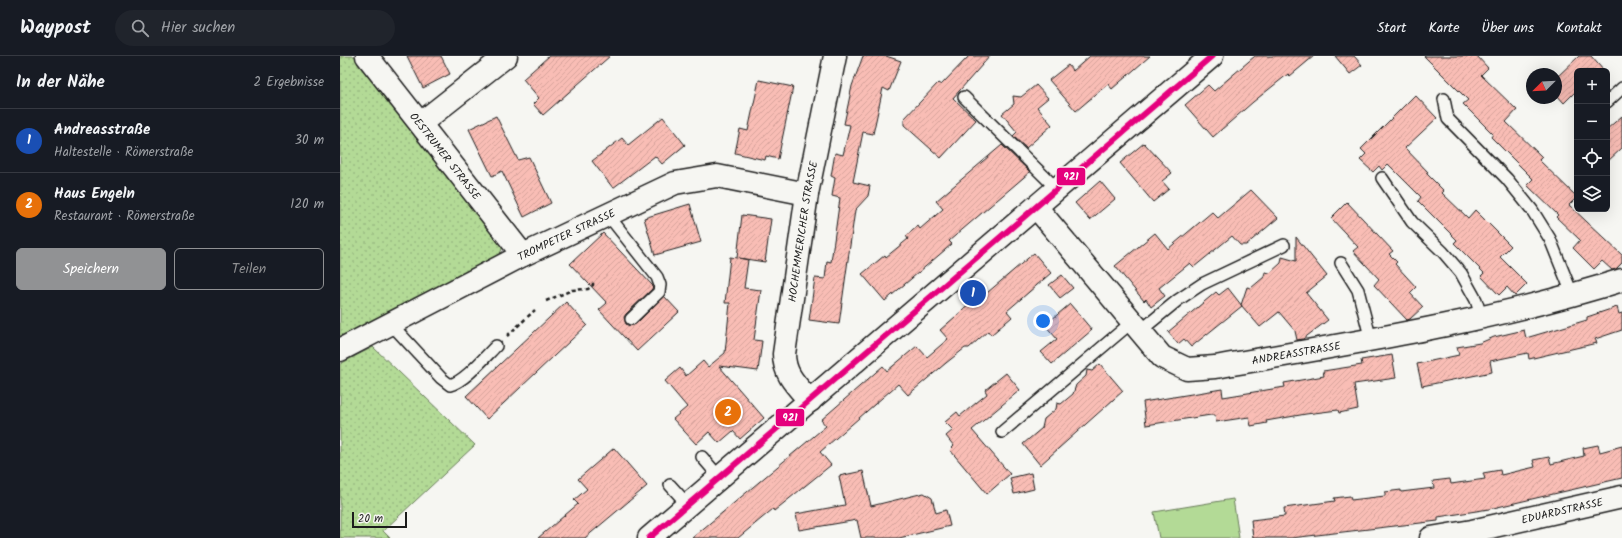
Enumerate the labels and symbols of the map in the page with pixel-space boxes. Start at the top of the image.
north arrow [1526,68,1562,104]
street label: OESTRUMER STRASSE [404,109,485,205]
street label: HOCHEMMERICHER STRASSE [784,159,824,303]
line badge: 921 [1056,167,1086,186]
text: 921 [1063,168,1079,186]
street label: TROMPETER STRASSE [515,204,619,266]
pin: 1 [960,278,986,308]
your location [1033,311,1053,331]
street label: ANDREASSTRASSE [1251,337,1343,370]
pin: 2 [715,397,741,427]
line badge: 921 [775,408,805,427]
text: 921 [782,409,798,427]
street label: EDUARDSTRASSE [1520,493,1606,530]
scale bar [352,510,407,529]

